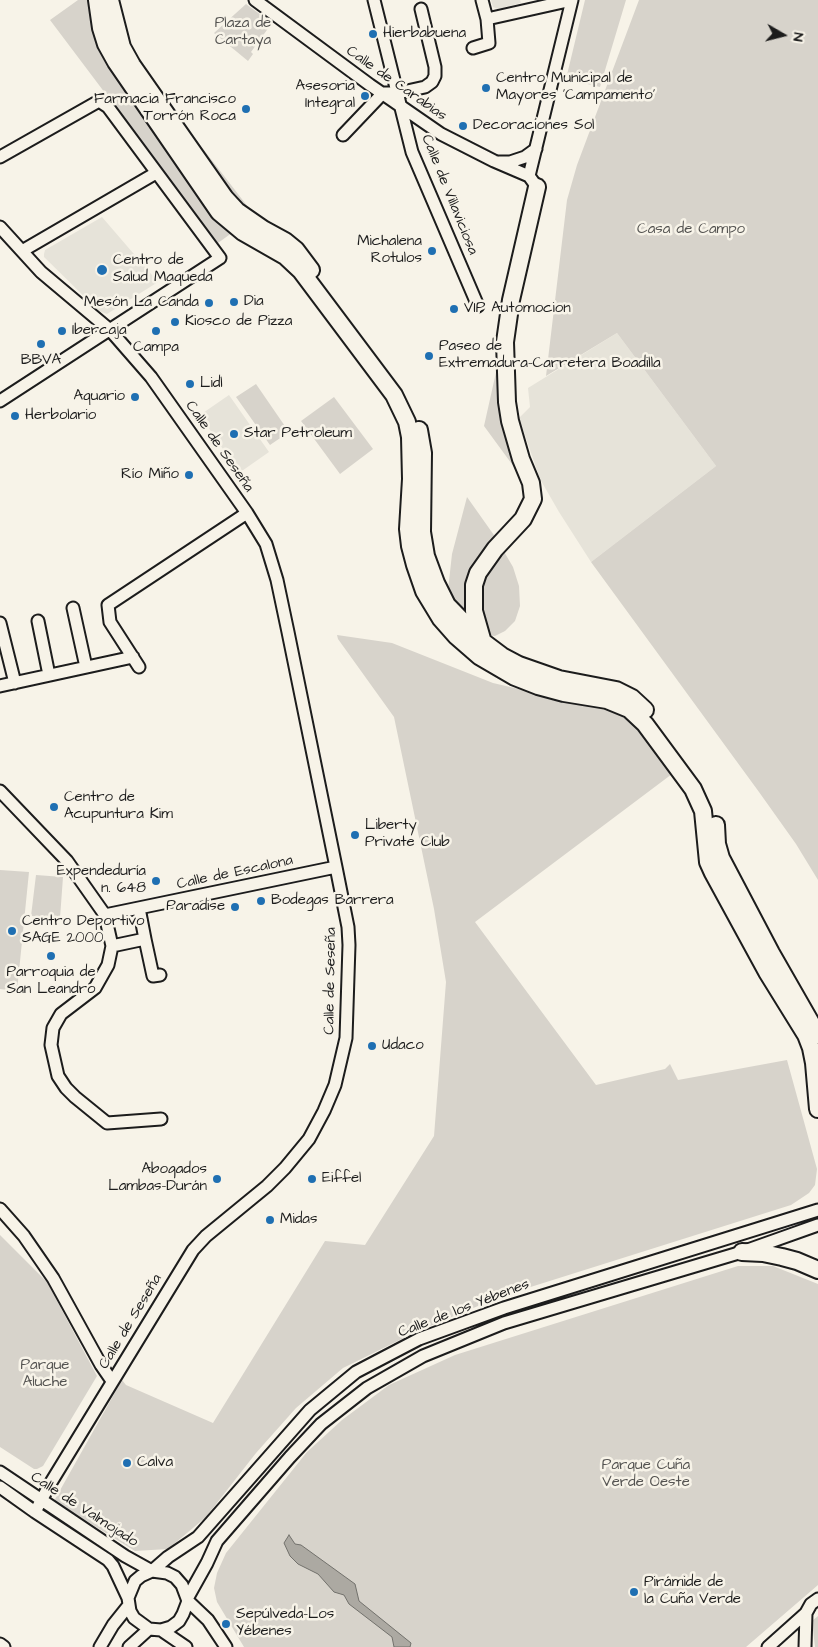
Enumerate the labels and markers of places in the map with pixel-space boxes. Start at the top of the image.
place label: Hierbabuena [383,25,466,43]
marker: Hierbabuena [367,28,379,40]
place label: Centro Municipal de Mayores 'Campamento' [496,70,655,105]
place label: Asesoria Integral [296,78,355,113]
marker: Centro Municipal de Mayores 'Campamento' [480,82,492,94]
marker: Asesoria Integral [359,90,371,102]
place label: Farmacia Francisco Torrón Roca [94,91,236,126]
marker: Farmacia Francisco Torrón Roca [240,103,252,115]
place label: Decoraciones Sol [473,117,594,135]
marker: Decoraciones Sol [457,120,469,132]
place label: Michalena Rotulos [357,233,422,268]
marker: Michalena Rotulos [426,245,438,257]
place label: Centro de Salud Maqueda [113,252,213,287]
marker: Centro de Salud Maqueda [95,263,109,277]
place label: Dia [244,293,264,311]
place label: Mesón La Canda [84,294,199,312]
marker: Dia [228,296,240,308]
marker: Mesón La Canda [203,297,215,309]
place label: VIP Automocion [464,300,571,318]
marker: VIP Automocion [448,303,460,315]
place label: Kiosco de Pizza [185,313,292,331]
marker: Kiosco de Pizza [169,316,181,328]
place label: Ibercaja [72,322,127,340]
marker: Ibercaja [56,325,68,337]
marker: Campa [150,325,162,337]
marker: BBVA [35,338,47,350]
place label: Paseo de Extremadura-Carretera Boadilla [439,338,661,373]
place label: Campa [133,339,179,357]
marker: Paseo de Extremadura-Carretera Boadilla [423,350,435,362]
place label: BBVA [21,352,61,370]
place label: Lidl [200,375,223,393]
marker: Lidl [184,378,196,390]
place label: Aquario [73,388,125,406]
marker: Aquario [129,391,141,403]
place label: Herbolario [25,407,96,425]
marker: Herbolario [9,410,21,422]
place label: Star Petroleum [244,425,352,443]
marker: Star Petroleum [228,428,240,440]
place label: Río Miño [121,466,179,484]
marker: Río Miño [183,469,195,481]
place label: Centro de Acupuntura Kim [64,789,173,824]
marker: Centro de Acupuntura Kim [48,801,60,813]
place label: Liberty Private Club [365,817,450,852]
marker: Liberty Private Club [349,829,361,841]
place label: Expendeduría n. 648 [57,863,146,898]
marker: Expendeduría n. 648 [150,875,162,887]
place label: Bodegas Barrera [271,892,394,910]
marker: Bodegas Barrera [255,895,267,907]
place label: Paradise [166,898,225,916]
marker: Paradise [229,901,241,913]
place label: Centro Deportivo SAGE 2000 [22,913,144,948]
marker: Centro Deportivo SAGE 2000 [6,925,18,937]
marker: Parroquia de San Leandro [45,950,57,962]
place label: Parroquia de San Leandro [6,964,96,999]
place label: Udaco [382,1037,424,1055]
marker: Udaco [366,1040,378,1052]
place label: Abogados Lambas-Durán [108,1161,207,1196]
place label: Eiffel [322,1170,361,1188]
marker: Abogados Lambas-Durán [211,1173,223,1185]
marker: Eiffel [306,1173,318,1185]
place label: Midas [280,1211,318,1229]
marker: Midas [264,1214,276,1226]
place label: Calva [137,1454,173,1472]
marker: Calva [121,1457,133,1469]
place label: Pirámide de la Cuña Verde [644,1574,741,1609]
marker: Pirámide de la Cuña Verde [628,1586,640,1598]
place label: Sepúlveda-Los Yébenes [236,1606,334,1641]
marker: Sepúlveda-Los Yébenes [220,1618,232,1630]

